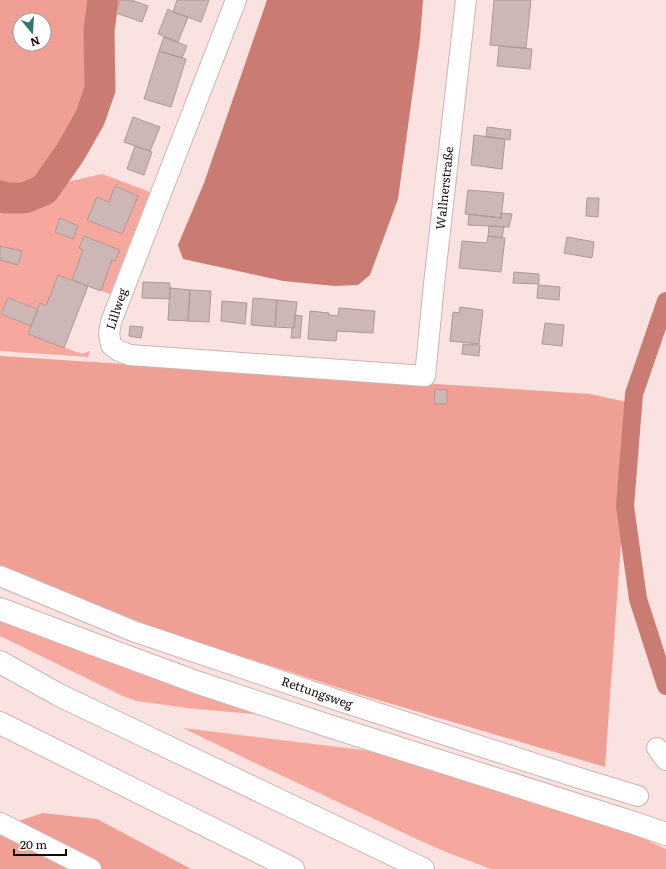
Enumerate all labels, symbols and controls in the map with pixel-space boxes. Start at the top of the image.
north arrow [12,12,52,52]
text: N [29,33,42,51]
street label: Wallnerstraße [431,145,457,230]
street label: Lillweg [101,285,131,332]
street label: Rettungsweg [279,671,356,713]
scale bar [14,831,66,857]
text: 20 m [20,835,47,853]

